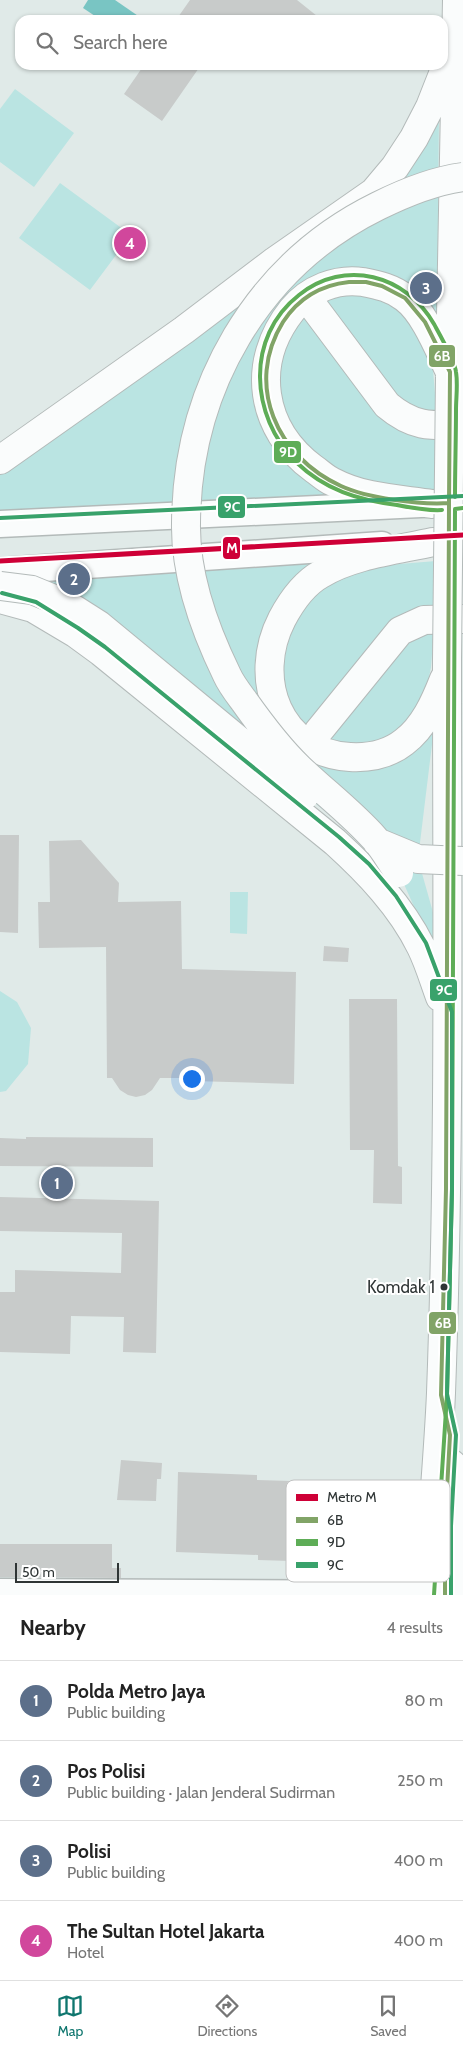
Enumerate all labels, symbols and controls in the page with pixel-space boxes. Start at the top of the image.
search box [15,15,448,70]
icon: search [33,29,61,57]
text: Search here [73,31,167,54]
pin: 4 [114,224,146,262]
pin: 3 [410,269,442,307]
line badge: 6B [428,344,456,368]
text: 6B [434,347,451,365]
line badge: 9D [273,440,302,464]
text: 9D [279,443,297,461]
line badge: 9C [217,495,246,519]
text: 9C [224,498,241,516]
line badge: M [222,536,241,560]
text: M [226,539,238,557]
pin: 2 [58,560,90,598]
line badge: 9C [429,978,458,1002]
text: 9C [436,981,453,999]
your location [179,1066,205,1092]
pin: 1 [41,1164,73,1202]
place label: Komdak 1 [367,1277,435,1297]
marker: Komdak 1 [439,1282,449,1292]
line badge: 6B [428,1311,457,1335]
text: 6B [435,1314,452,1332]
legend [286,1480,450,1582]
text: Metro M [327,1488,377,1506]
text: 6B [327,1511,343,1529]
text: 9D [327,1533,345,1551]
text: 9C [327,1556,344,1574]
scale bar [15,1560,119,1583]
text: 50 m [22,1563,55,1581]
text: Nearby [20,1615,86,1640]
text: 4 results [386,1618,443,1637]
text: Polda Metro Jaya [67,1680,205,1703]
text: 1 [33,1691,39,1710]
text: 80 m [405,1691,443,1710]
text: Public building [67,1703,165,1722]
text: Pos Polisi [67,1760,145,1783]
text: 2 [32,1771,40,1790]
text: 250 m [397,1771,443,1790]
text: Public building · Jalan Jenderal Sudirman [67,1783,335,1802]
text: Polisi [67,1840,111,1863]
text: 3 [32,1851,40,1870]
text: 400 m [394,1851,443,1870]
text: Public building [67,1863,165,1882]
text: The Sultan Hotel Jakarta [67,1920,264,1943]
text: 4 [31,1931,41,1950]
text: 400 m [394,1931,443,1950]
text: Hotel [67,1943,104,1962]
tab: Map [56,1992,84,2040]
tab: Directions [197,1992,257,2040]
tab: Saved [370,1992,407,2040]

